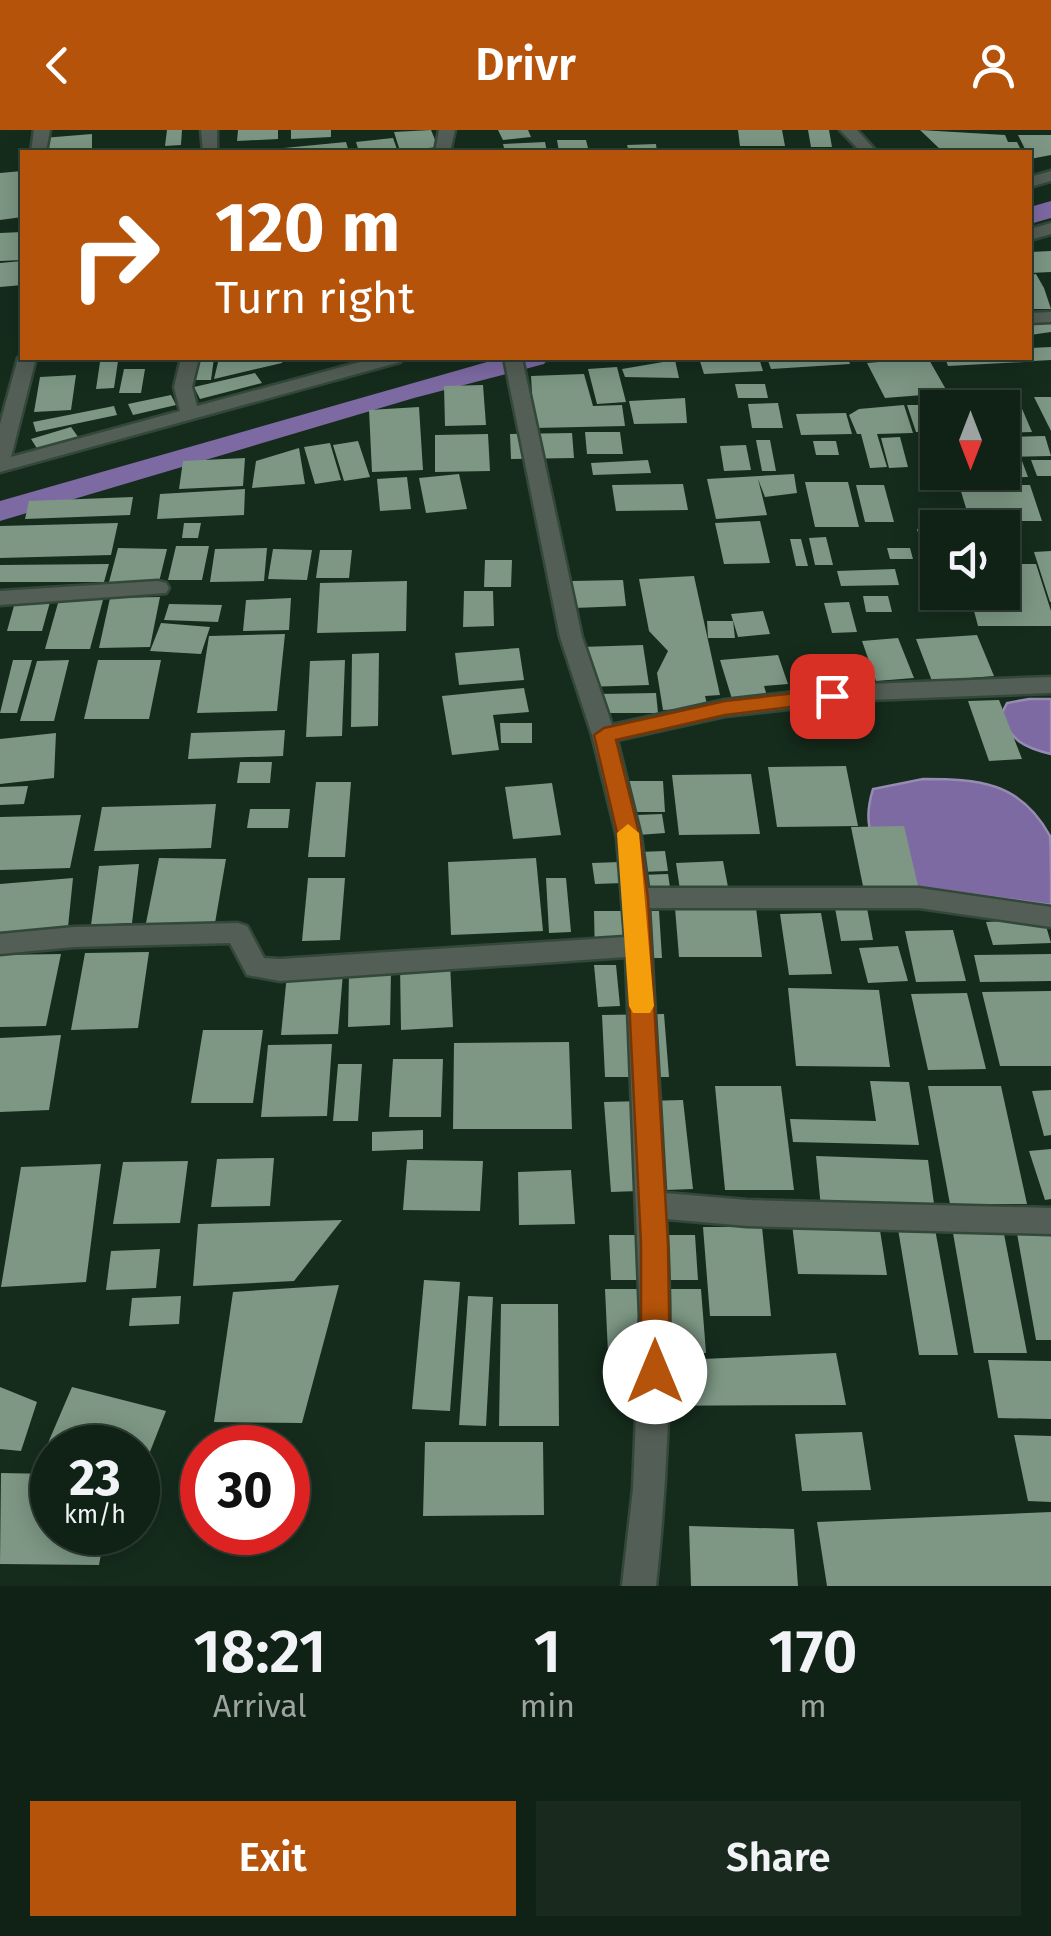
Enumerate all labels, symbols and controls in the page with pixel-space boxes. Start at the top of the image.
icon: back [30,38,85,93]
text: Drivr [475,38,576,92]
icon: person [966,38,1021,93]
text: 120 m [215,186,400,270]
icon: right [50,190,180,320]
text: Turn right [215,271,414,325]
north arrow [920,390,1020,490]
map controls [920,390,1020,610]
button: sound [920,510,1020,610]
pin [790,654,875,739]
icon: arrive [805,669,860,724]
position arrow [603,1320,707,1424]
speed limit sign: 30 [180,1425,310,1555]
text: 23 [69,1448,121,1508]
text: km/h [64,1500,126,1530]
text: 18:21 [193,1616,326,1688]
text: 1 [534,1616,561,1688]
text: 170 [768,1616,858,1688]
text: Arrival [213,1687,307,1725]
text: min [520,1687,575,1725]
text: m [799,1687,827,1725]
button: Exit [30,1801,516,1916]
button: Share [536,1801,1021,1916]

